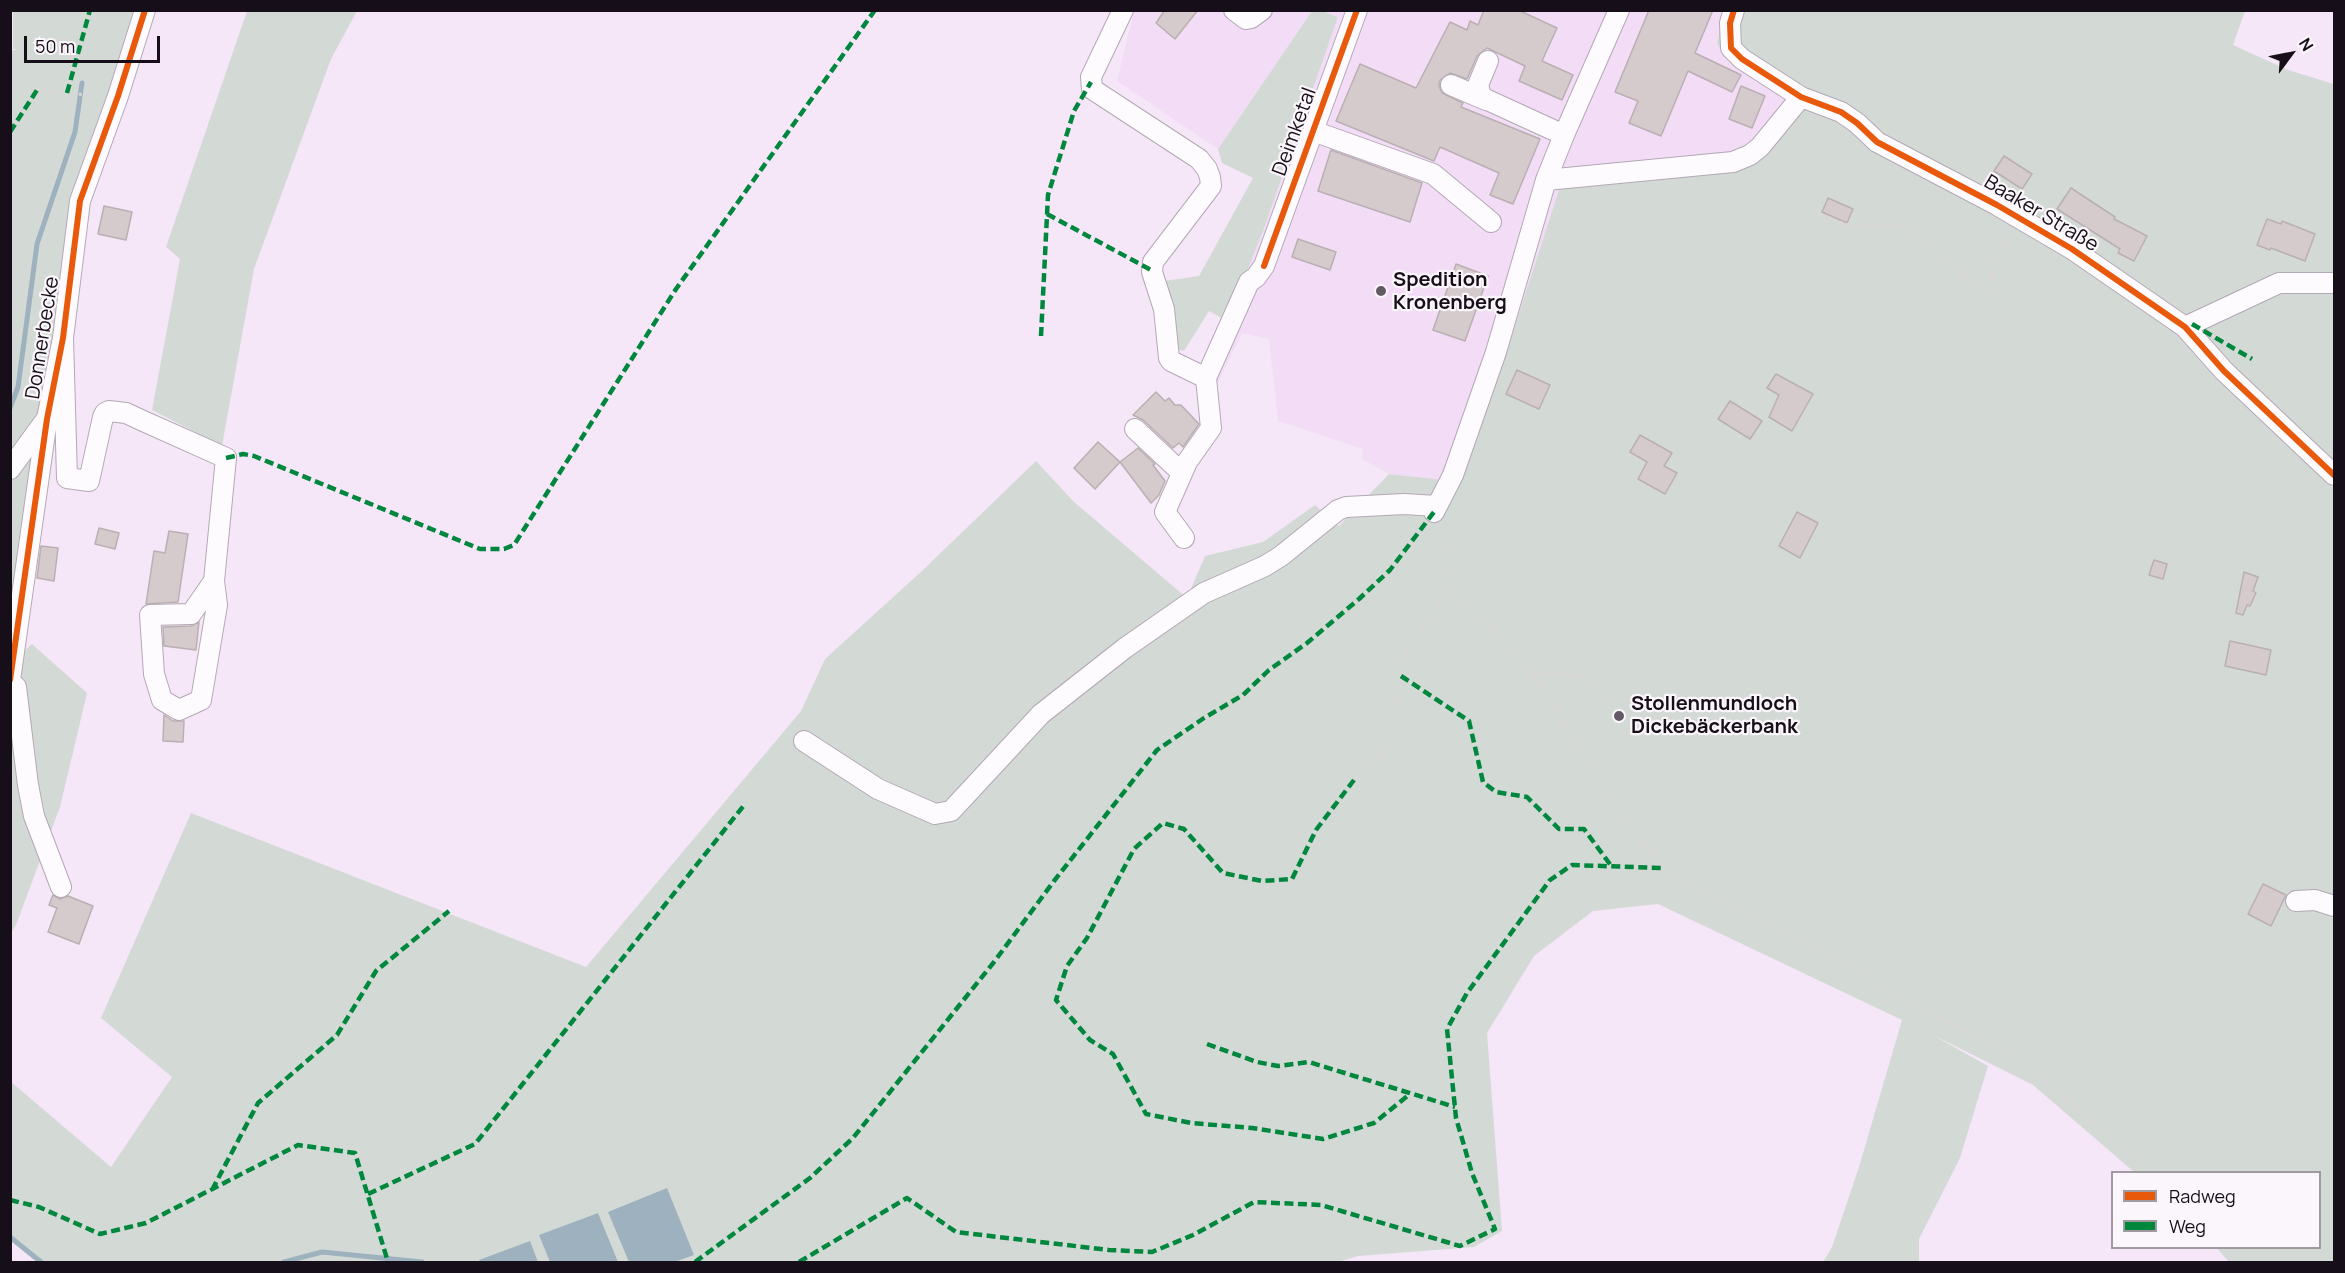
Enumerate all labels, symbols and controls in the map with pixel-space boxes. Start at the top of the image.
scale bar [27,24,164,62]
north arrow [2261,24,2321,84]
text: 50 m [35,34,75,58]
text: N [2294,34,2319,55]
street label: Deimketal [1268,85,1322,179]
street label: Baaker Straße [1980,170,2102,258]
place label: Spedition Kronenberg [1393,268,1507,315]
street label: Donnerbecke [21,275,65,401]
marker: Spedition Kronenberg [1374,284,1388,298]
place label: Stollenmundloch Dickebäckerbank [1631,692,1798,739]
marker: Stollenmundloch Dickebäckerbank [1612,709,1626,723]
legend [2111,1171,2321,1249]
text: Radweg [2169,1184,2236,1208]
text: Weg [2169,1214,2206,1238]

